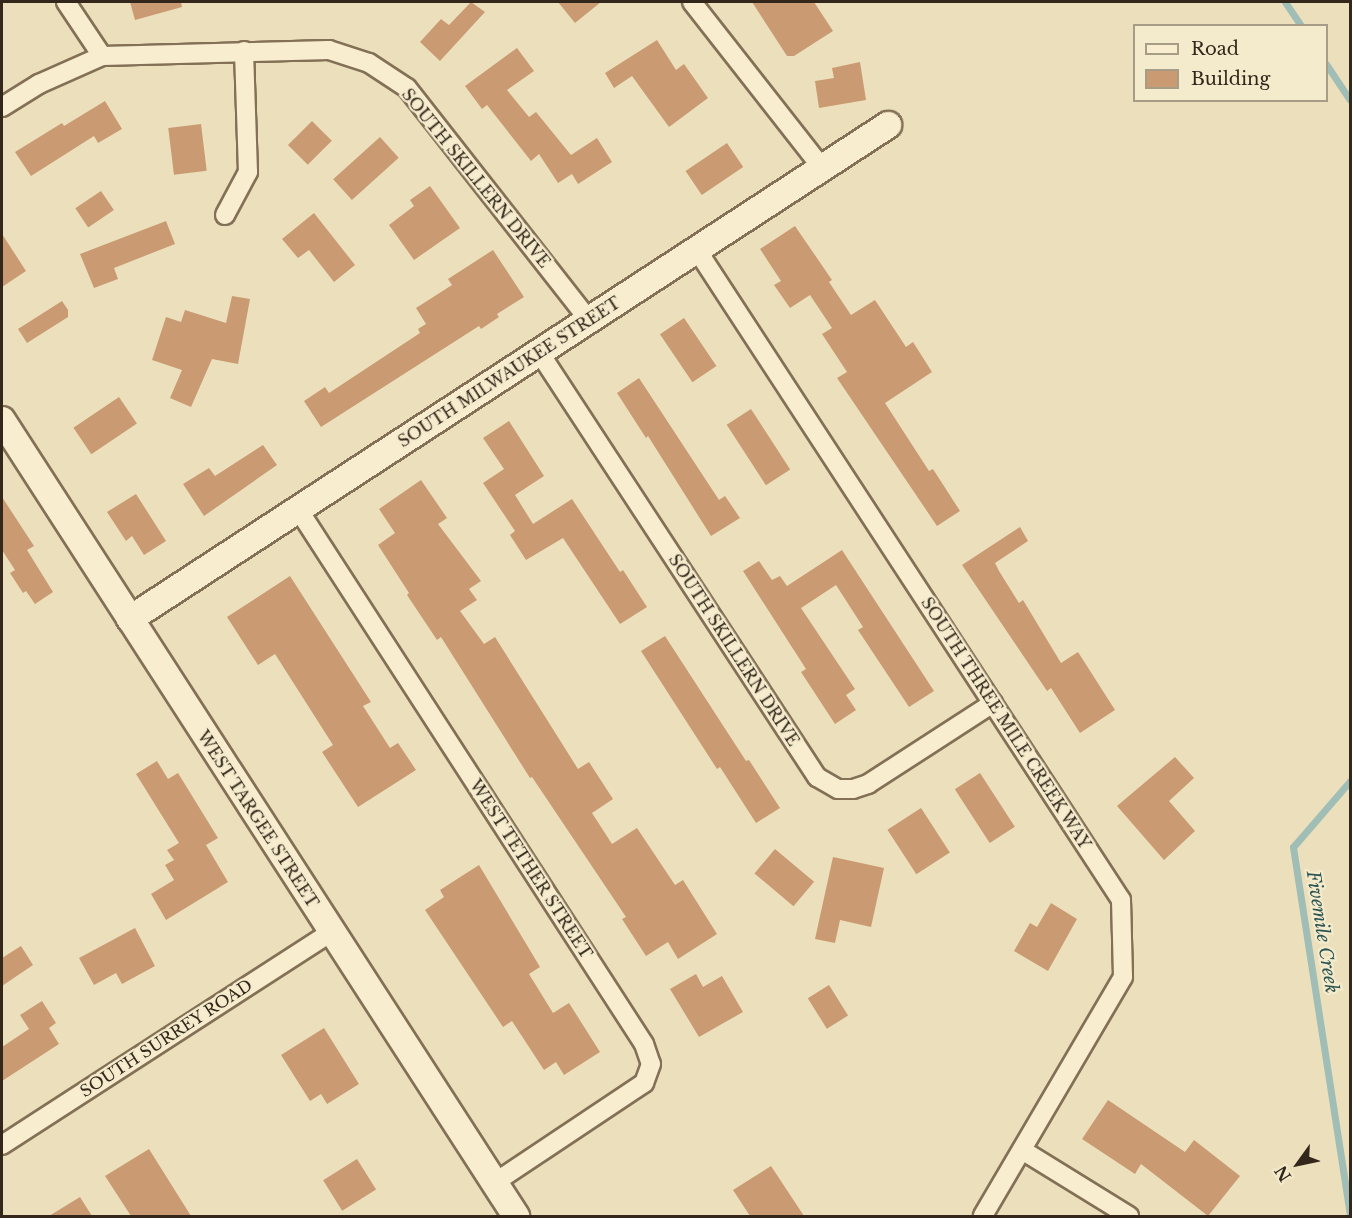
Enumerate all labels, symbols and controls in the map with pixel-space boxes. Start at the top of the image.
legend [1133,24,1328,102]
text: Road [1191,38,1239,60]
text: Building [1191,68,1270,90]
street label: SOUTH SKILLERN DRIVE [398,85,554,271]
street label: SOUTH MILWAUKEE STREET [394,293,624,451]
street label: SOUTH SKILLERN DRIVE [665,551,803,749]
street label: SOUTH THREE MILE CREEK WAY [917,593,1095,853]
street label: WEST TARGEE STREET [193,727,323,911]
street label: WEST TETHER STREET [466,775,596,963]
water label: Fivemile Creek [1302,869,1342,995]
street label: SOUTH SURREY ROAD [76,975,256,1101]
north arrow [1268,1134,1328,1194]
text: N [1270,1162,1295,1186]

